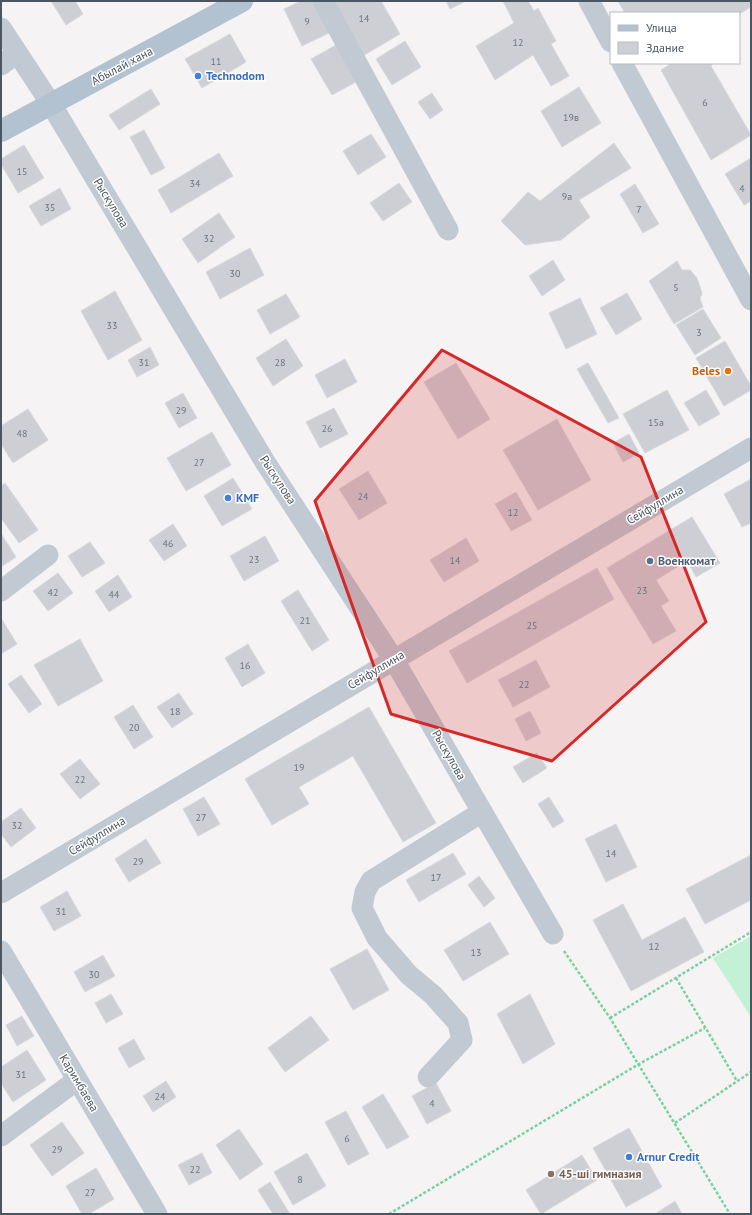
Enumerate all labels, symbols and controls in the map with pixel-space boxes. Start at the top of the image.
house number: 14 [359,12,370,25]
legend [610,12,740,64]
house number: 9 [304,15,310,28]
text: Улица [646,20,677,35]
house number: 12 [513,36,523,49]
text: Здание [646,40,684,55]
street label: Абылай хана [88,43,155,88]
house number: 11 [211,55,221,68]
place label: Technodom [206,68,265,83]
marker: Technodom [193,71,203,81]
house number: 6 [702,96,708,109]
house number: 19в [563,111,579,124]
house number: 15 [17,165,27,178]
street label: Рыскулова [91,175,132,230]
house number: 34 [190,177,201,190]
house number: 4 [739,182,745,195]
house number: 9а [562,190,572,203]
house number: 35 [45,201,55,214]
house number: 7 [636,203,642,216]
house number: 32 [204,232,214,245]
house number: 30 [230,267,241,280]
house number: 5 [673,281,679,294]
house number: 33 [107,319,117,332]
house number: 3 [696,326,702,339]
house number: 31 [139,356,149,369]
house number: 28 [275,356,285,369]
place label: Beles [692,363,720,378]
marker: Beles [723,366,733,376]
house number: 29 [176,404,186,417]
house number: 15а [648,416,664,429]
house number: 26 [322,422,332,435]
house number: 48 [17,427,27,440]
street label: Рыскулова [257,452,300,507]
house number: 27 [194,456,204,469]
street label: Сейфуллина [624,482,686,527]
place label: KMF [236,490,259,505]
house number: 24 [358,490,369,503]
marker: KMF [223,493,233,503]
house number: 12 [508,506,518,519]
house number: 46 [163,537,173,550]
house number: 23 [249,553,259,566]
place label: Военкомат [658,553,715,568]
house number: 14 [450,554,461,567]
marker: Военкомат [645,556,655,566]
house number: 23 [637,584,647,597]
house number: 42 [48,586,58,599]
house number: 44 [109,588,120,601]
house number: 21 [300,614,310,627]
house number: 25 [527,619,537,632]
street label: Сейфуллина [345,647,407,692]
house number: 16 [240,659,250,672]
house number: 22 [519,678,529,691]
house number: 18 [170,705,180,718]
house number: 20 [129,721,140,734]
street label: Рыскулова [429,727,470,782]
house number: 19 [294,761,304,774]
house number: 22 [75,773,85,786]
house number: 27 [196,811,206,824]
street label: Сейфуллина [66,813,128,858]
house number: 32 [12,819,22,832]
house number: 14 [606,847,617,860]
house number: 29 [133,855,143,868]
house number: 17 [431,871,441,884]
house number: 31 [56,905,66,918]
house number: 12 [649,940,659,953]
house number: 13 [471,946,481,959]
house number: 30 [89,968,100,981]
street label: Каримбаева [56,1051,102,1114]
house number: 31 [16,1068,26,1081]
house number: 24 [155,1090,166,1103]
house number: 4 [429,1097,435,1110]
house number: 6 [344,1132,350,1145]
house number: 29 [52,1143,62,1156]
place label: Arnur Credit [637,1149,700,1164]
marker: Arnur Credit [624,1152,634,1162]
house number: 22 [190,1163,200,1176]
place label: 45-ші гимназия [559,1166,641,1181]
marker: 45-ші гимназия [546,1169,556,1179]
house number: 8 [297,1173,303,1186]
house number: 27 [85,1186,95,1199]

